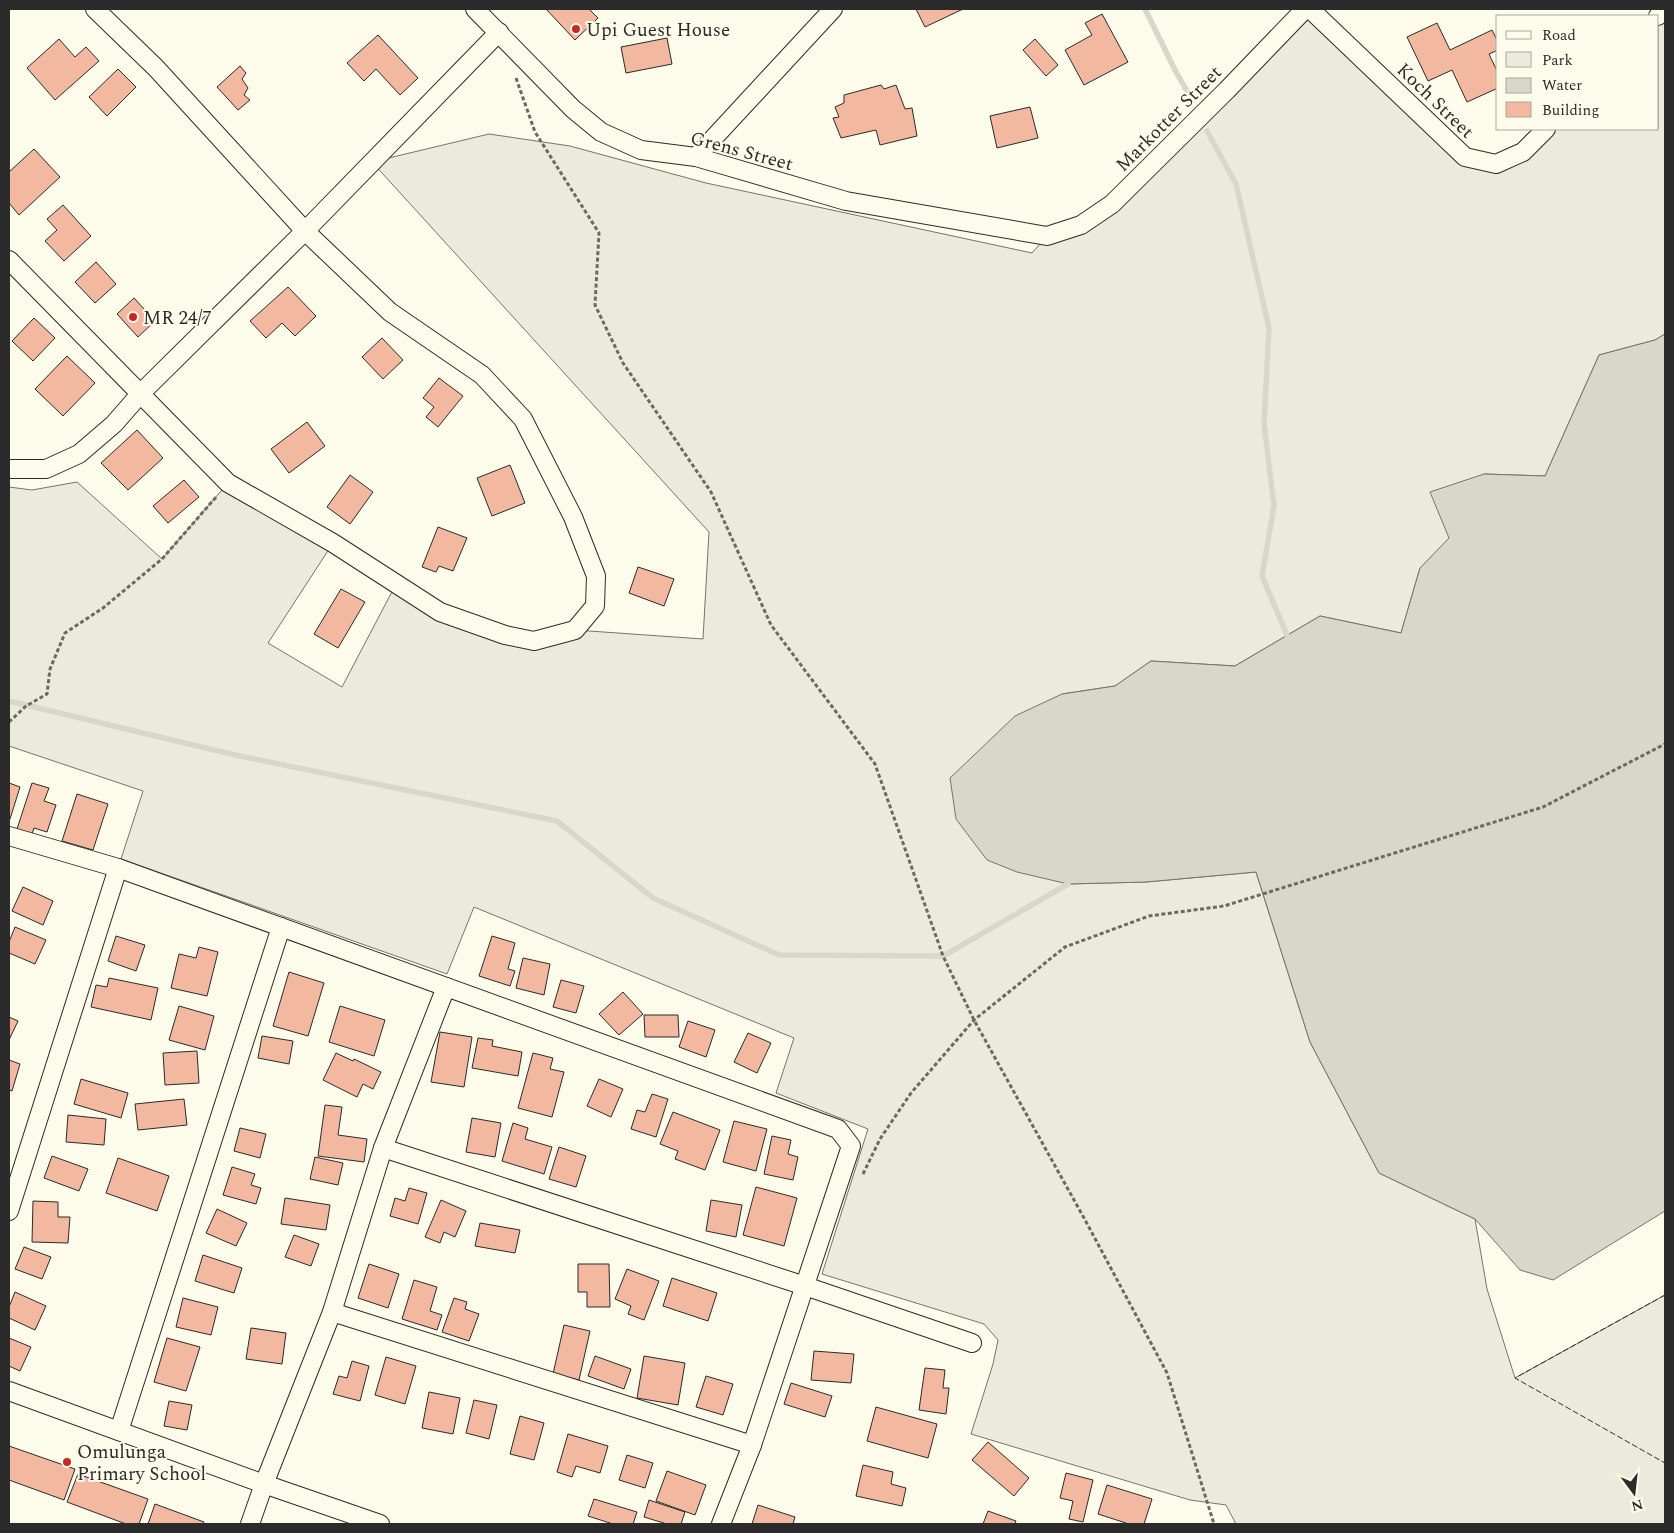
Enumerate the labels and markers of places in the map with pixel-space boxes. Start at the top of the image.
place label: Upi Guest House [586,16,730,45]
marker: Upi Guest House [570,23,582,35]
place label: MR 24/7 [143,304,212,333]
marker: MR 24/7 [127,311,139,323]
place label: Omulunga Primary School [77,1438,206,1489]
marker: Omulunga Primary School [61,1456,73,1468]

